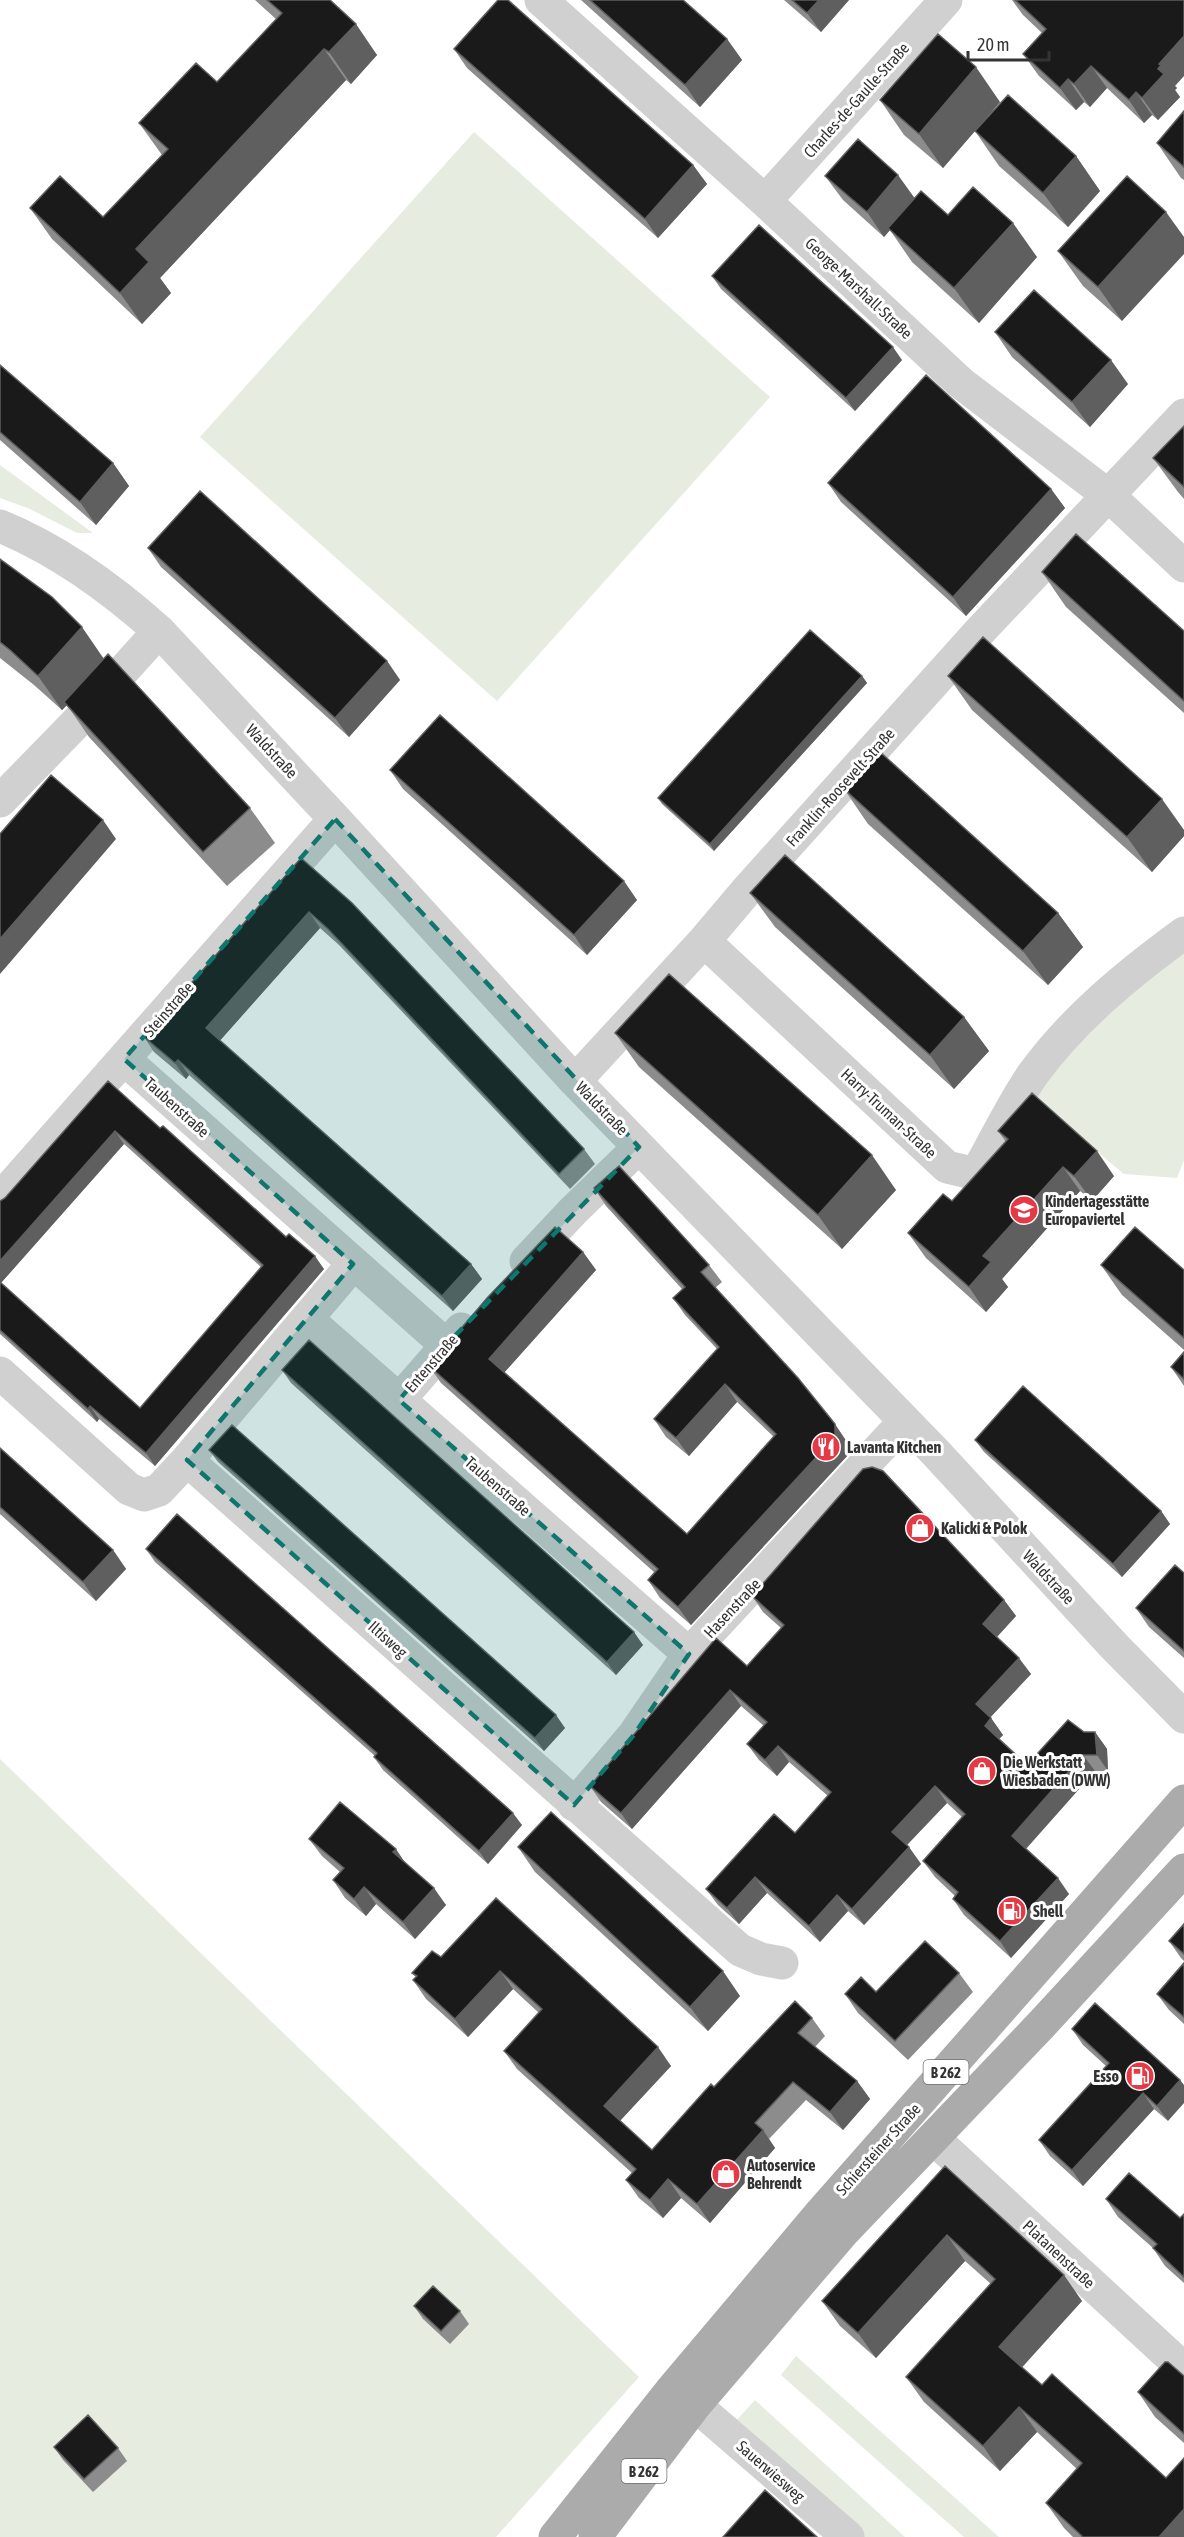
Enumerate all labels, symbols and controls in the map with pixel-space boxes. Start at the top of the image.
scale bar [968,24,1049,62]
text: 20 m [977,34,1009,55]
street label: Charles-de-Gaulle-Straße [800,39,912,161]
street label: George-Marshall-Straße [801,234,916,343]
street label: Waldstraße [243,720,301,782]
street label: Franklin-Roosevelt-Straße [782,724,898,850]
street label: Steinstraße [139,978,197,1040]
street label: Harry-Truman-Straße [837,1064,940,1162]
street label: Taubenstraße [141,1073,213,1141]
street label: Waldstraße [572,1078,632,1138]
place label: Kindertagesstätte Europaviertel [1045,1192,1149,1228]
school or university icon: Kindertagesstätte Europaviertel [1008,1194,1040,1226]
street label: Entenstraße [401,1330,461,1396]
restaurant icon: Lavanta Kitchen [810,1431,842,1463]
place label: Lavanta Kitchen [847,1438,941,1456]
street label: Taubenstraße [462,1453,534,1519]
shop icon: Kalicki & Polok [904,1512,936,1544]
place label: Kalicki & Polok [941,1519,1028,1537]
street label: Waldstraße [1020,1546,1078,1608]
street label: Hasenstraße [700,1575,764,1641]
street label: Iltisweg [364,1617,411,1662]
place label: Die Werkstatt Wiesbaden (DWW) [1002,1753,1111,1789]
shop icon: Die Werkstatt Wiesbaden (DWW) [966,1755,998,1787]
fuel station icon: Shell [996,1895,1028,1927]
place label: Shell [1033,1902,1064,1920]
road number: B 262 [924,2060,968,2084]
fuel station icon: Esso [1124,2060,1156,2092]
place label: Esso [1093,2067,1119,2085]
street label: Schiersteiner Straße [832,2100,924,2198]
place label: Autoservice Behrendt [746,2156,816,2192]
shop icon: Autoservice Behrendt [710,2158,742,2190]
street label: Platanenstraße [1019,2216,1099,2292]
street label: Sauerwiesweg [733,2437,809,2506]
road number: B 262 [622,2459,666,2483]

